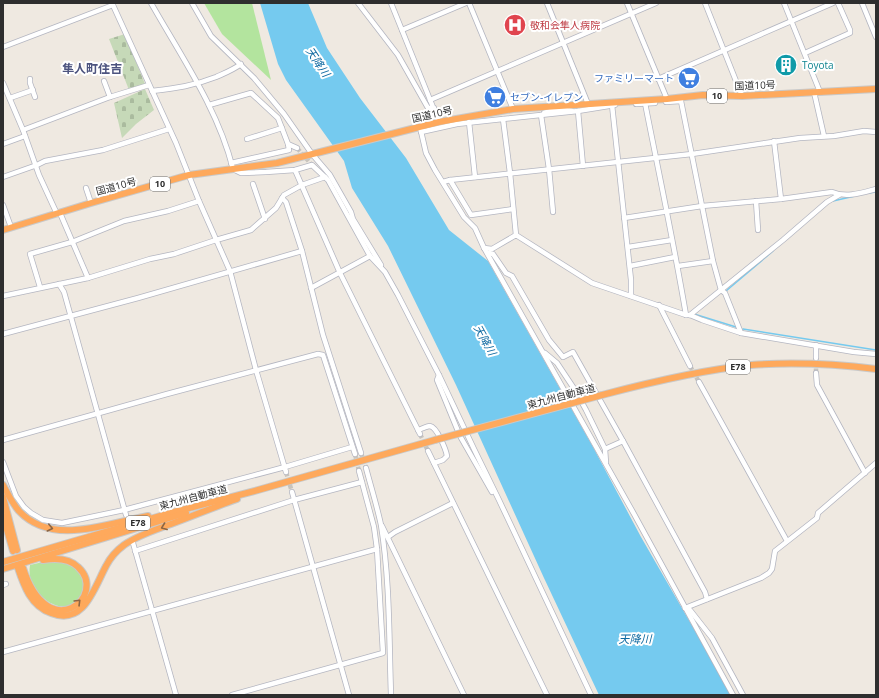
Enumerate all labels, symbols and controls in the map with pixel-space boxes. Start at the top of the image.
hospital icon: 敬和会隼人病院 [502,12,528,38]
place label: 敬和会隼人病院 [530,18,600,32]
water label: 天降川 [303,44,334,80]
building icon: Toyota [773,52,799,78]
place label: Toyota [802,58,834,72]
district label: 隼人町住吉 [62,60,122,77]
supermarket icon: ファミリーマート [676,65,702,91]
place label: ファミリーマート [594,71,674,85]
street label: 国道10号 [734,77,776,93]
supermarket icon: セブン-イレブン [482,84,508,110]
road number: 10 [707,89,727,103]
place label: セブン-イレブン [510,90,583,104]
street label: 国道10号 [410,103,454,125]
street label: 国道10号 [94,174,138,198]
road number: 10 [150,177,170,191]
water label: 天降川 [471,322,500,359]
road number: E78 [726,360,750,374]
street label: 東九州自動車道 [525,380,597,412]
street label: 東九州自動車道 [157,481,229,513]
road number: E78 [126,516,150,530]
one-way arrow [161,522,168,530]
one-way arrow [47,524,53,532]
one-way arrow [73,599,81,607]
water label: 天降川 [619,631,652,646]

